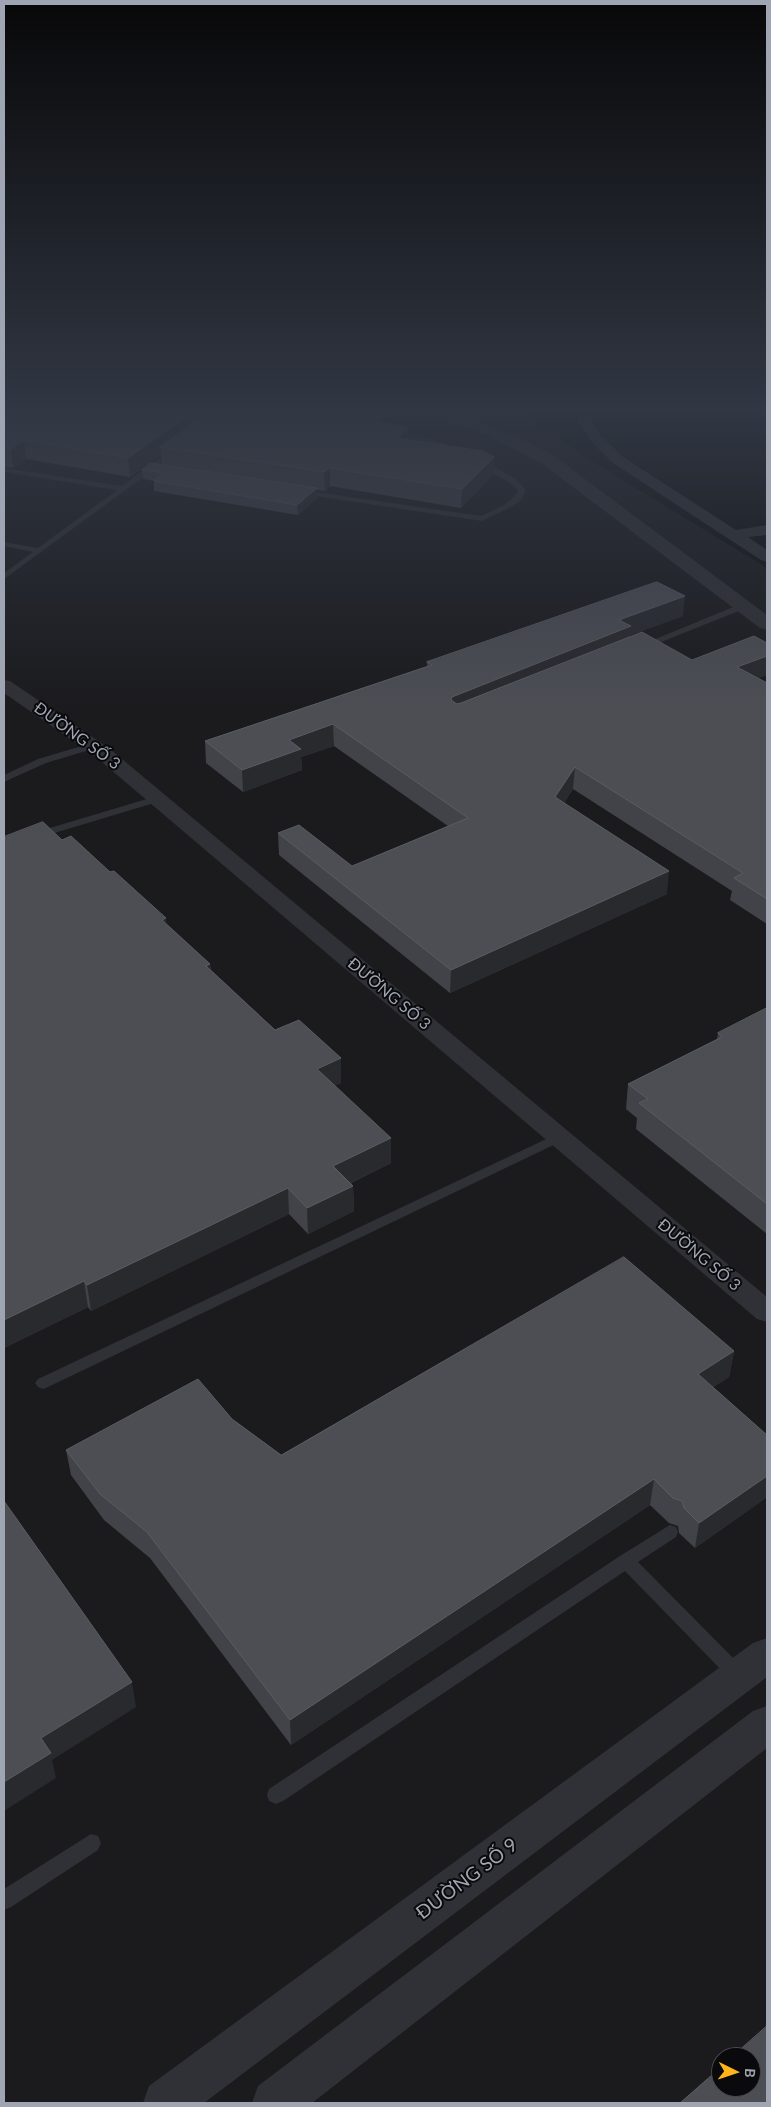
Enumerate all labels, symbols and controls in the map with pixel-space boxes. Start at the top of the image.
street label: ĐƯỜNG SỐ 3 [30,698,124,774]
street label: ĐƯỜNG SỐ 3 [344,954,434,1034]
street label: ĐƯỜNG SỐ 3 [654,1215,744,1295]
street label: ĐƯỜNG SỐ 9 [412,1833,522,1925]
north arrow [711,2047,761,2097]
text: B [742,2068,759,2078]

